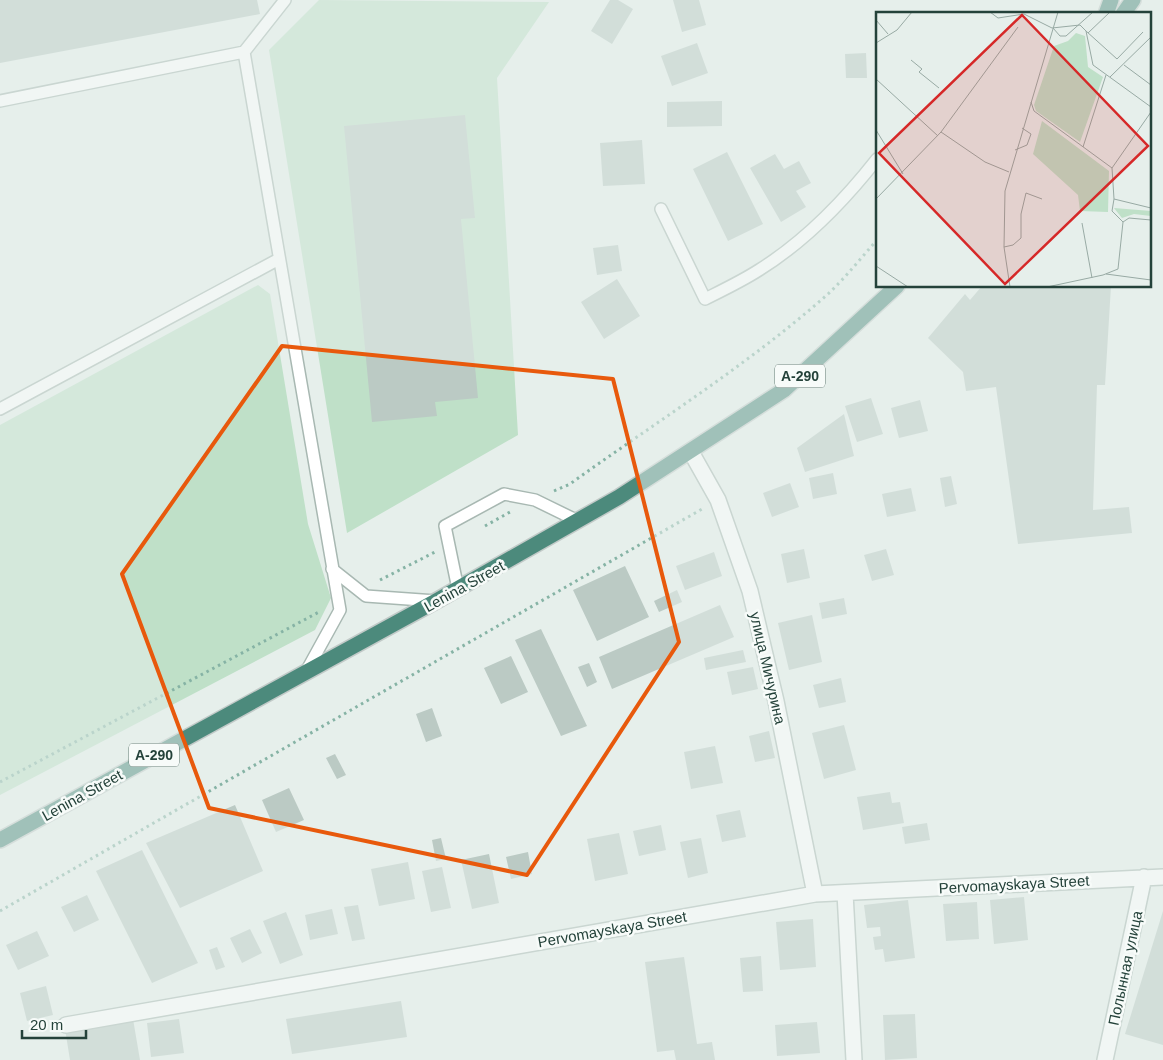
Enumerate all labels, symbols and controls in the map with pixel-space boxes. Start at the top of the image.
inset map [876,12,1150,288]
road number: А-290 [775,364,825,388]
street label: Lenina Street [421,557,508,615]
street label: улица Мичурина [747,610,789,726]
road number: А-290 [129,744,179,766]
street label: Lenina Street [39,766,126,824]
street label: Pervomayskaya Street [938,872,1091,896]
street label: Pervomayskaya Street [536,907,689,950]
street label: Полынная улица [1105,908,1146,1027]
scale bar [22,1008,86,1040]
text: 20 m [30,1016,63,1033]

